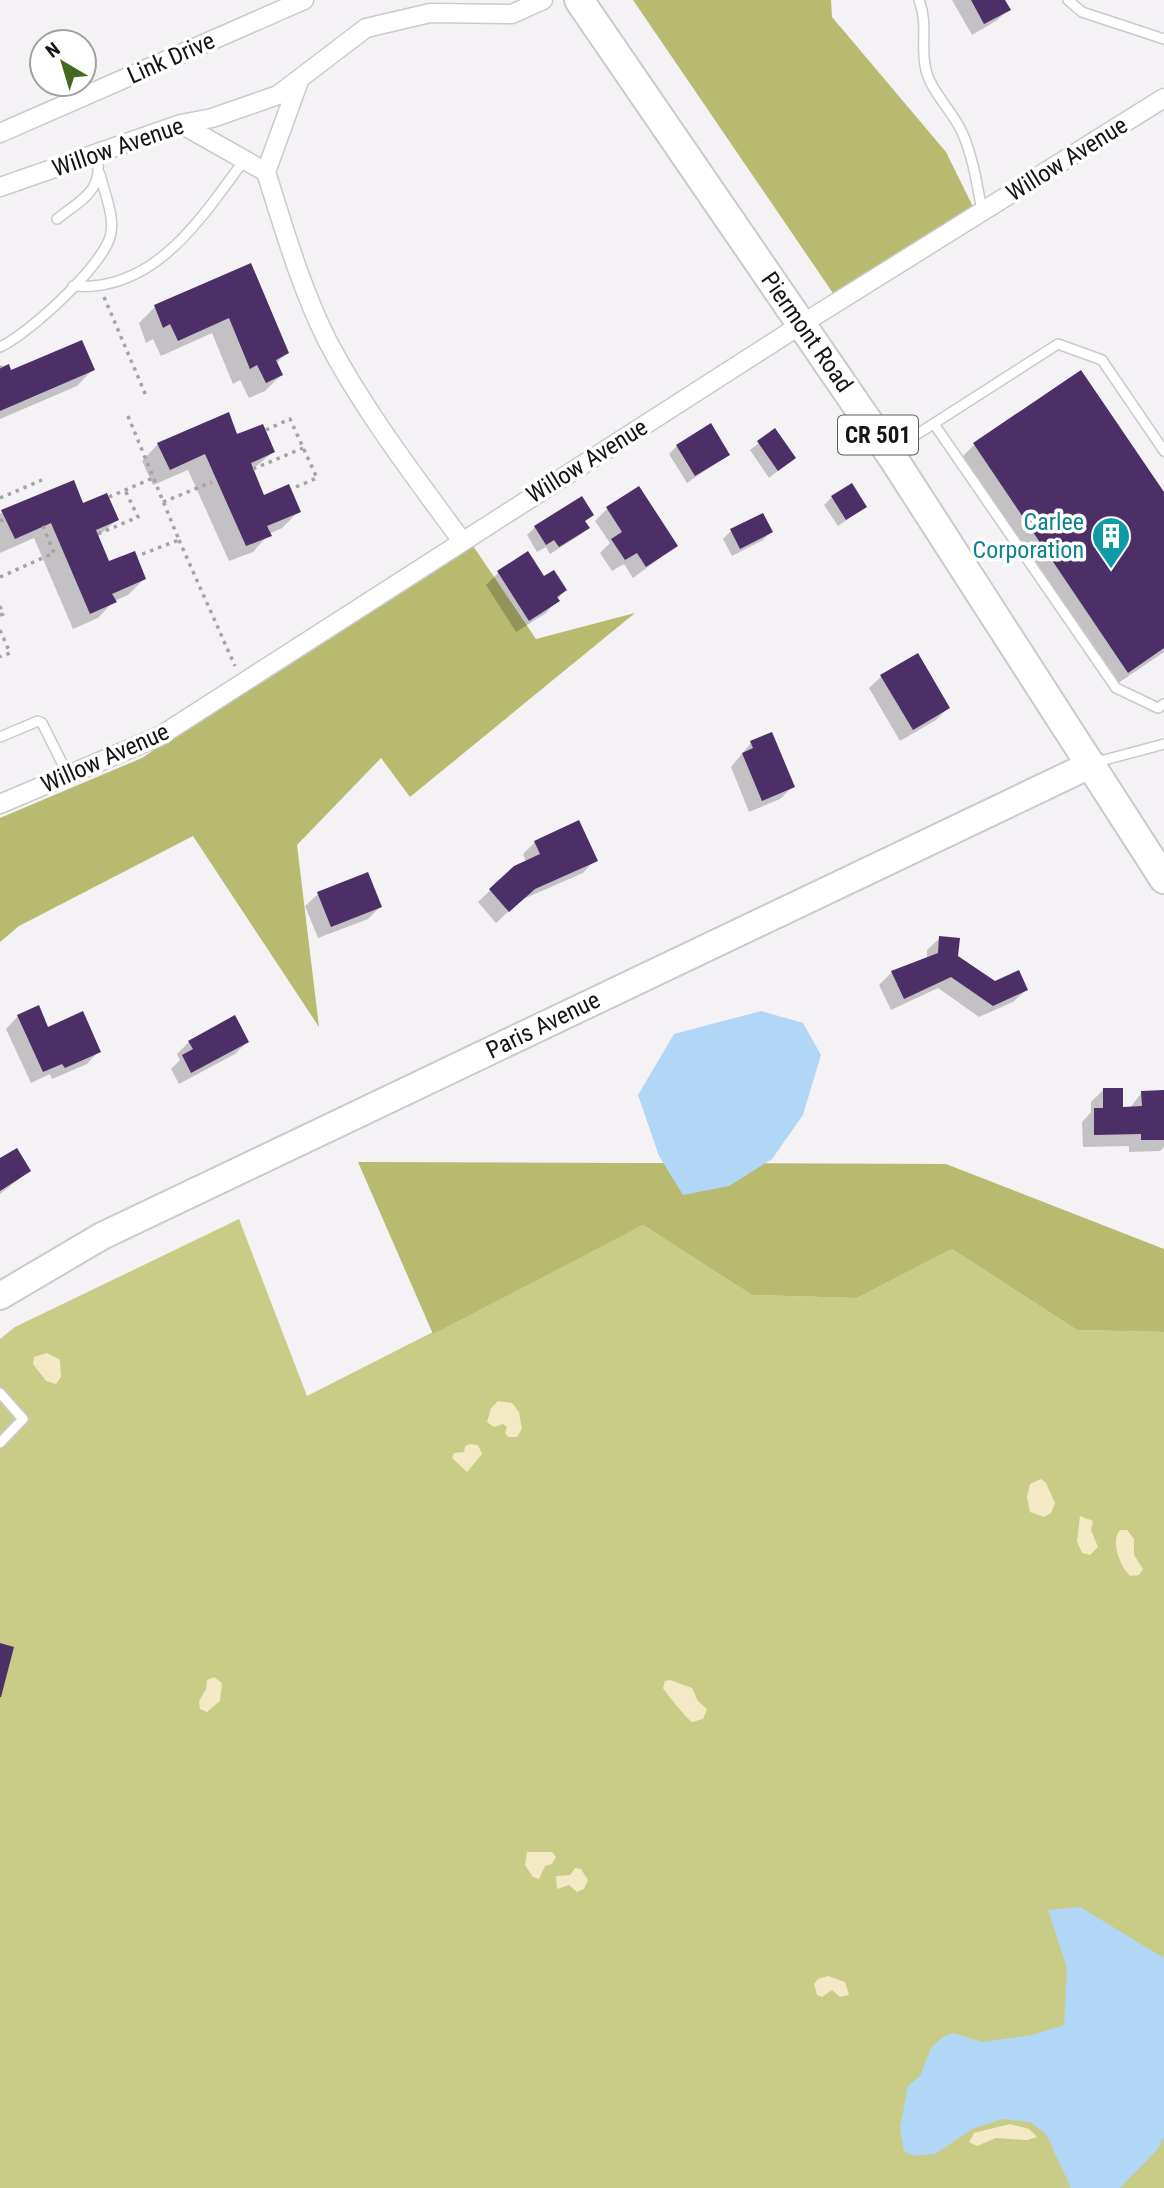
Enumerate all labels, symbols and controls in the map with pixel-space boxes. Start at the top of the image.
street label: Link Drive [123,26,219,90]
north arrow [28,28,98,98]
text: N [41,37,65,63]
street label: Willow Avenue [49,111,187,183]
street label: Willow Avenue [1001,111,1133,207]
street label: Piermont Road [755,267,859,397]
street label: Willow Avenue [521,413,653,509]
road number: CR 501 [838,416,918,454]
place label: Carlee Corporation [973,508,1084,564]
building icon: Carlee Corporation [1090,515,1132,570]
street label: Willow Avenue [37,717,173,799]
street label: Paris Avenue [482,985,604,1065]

